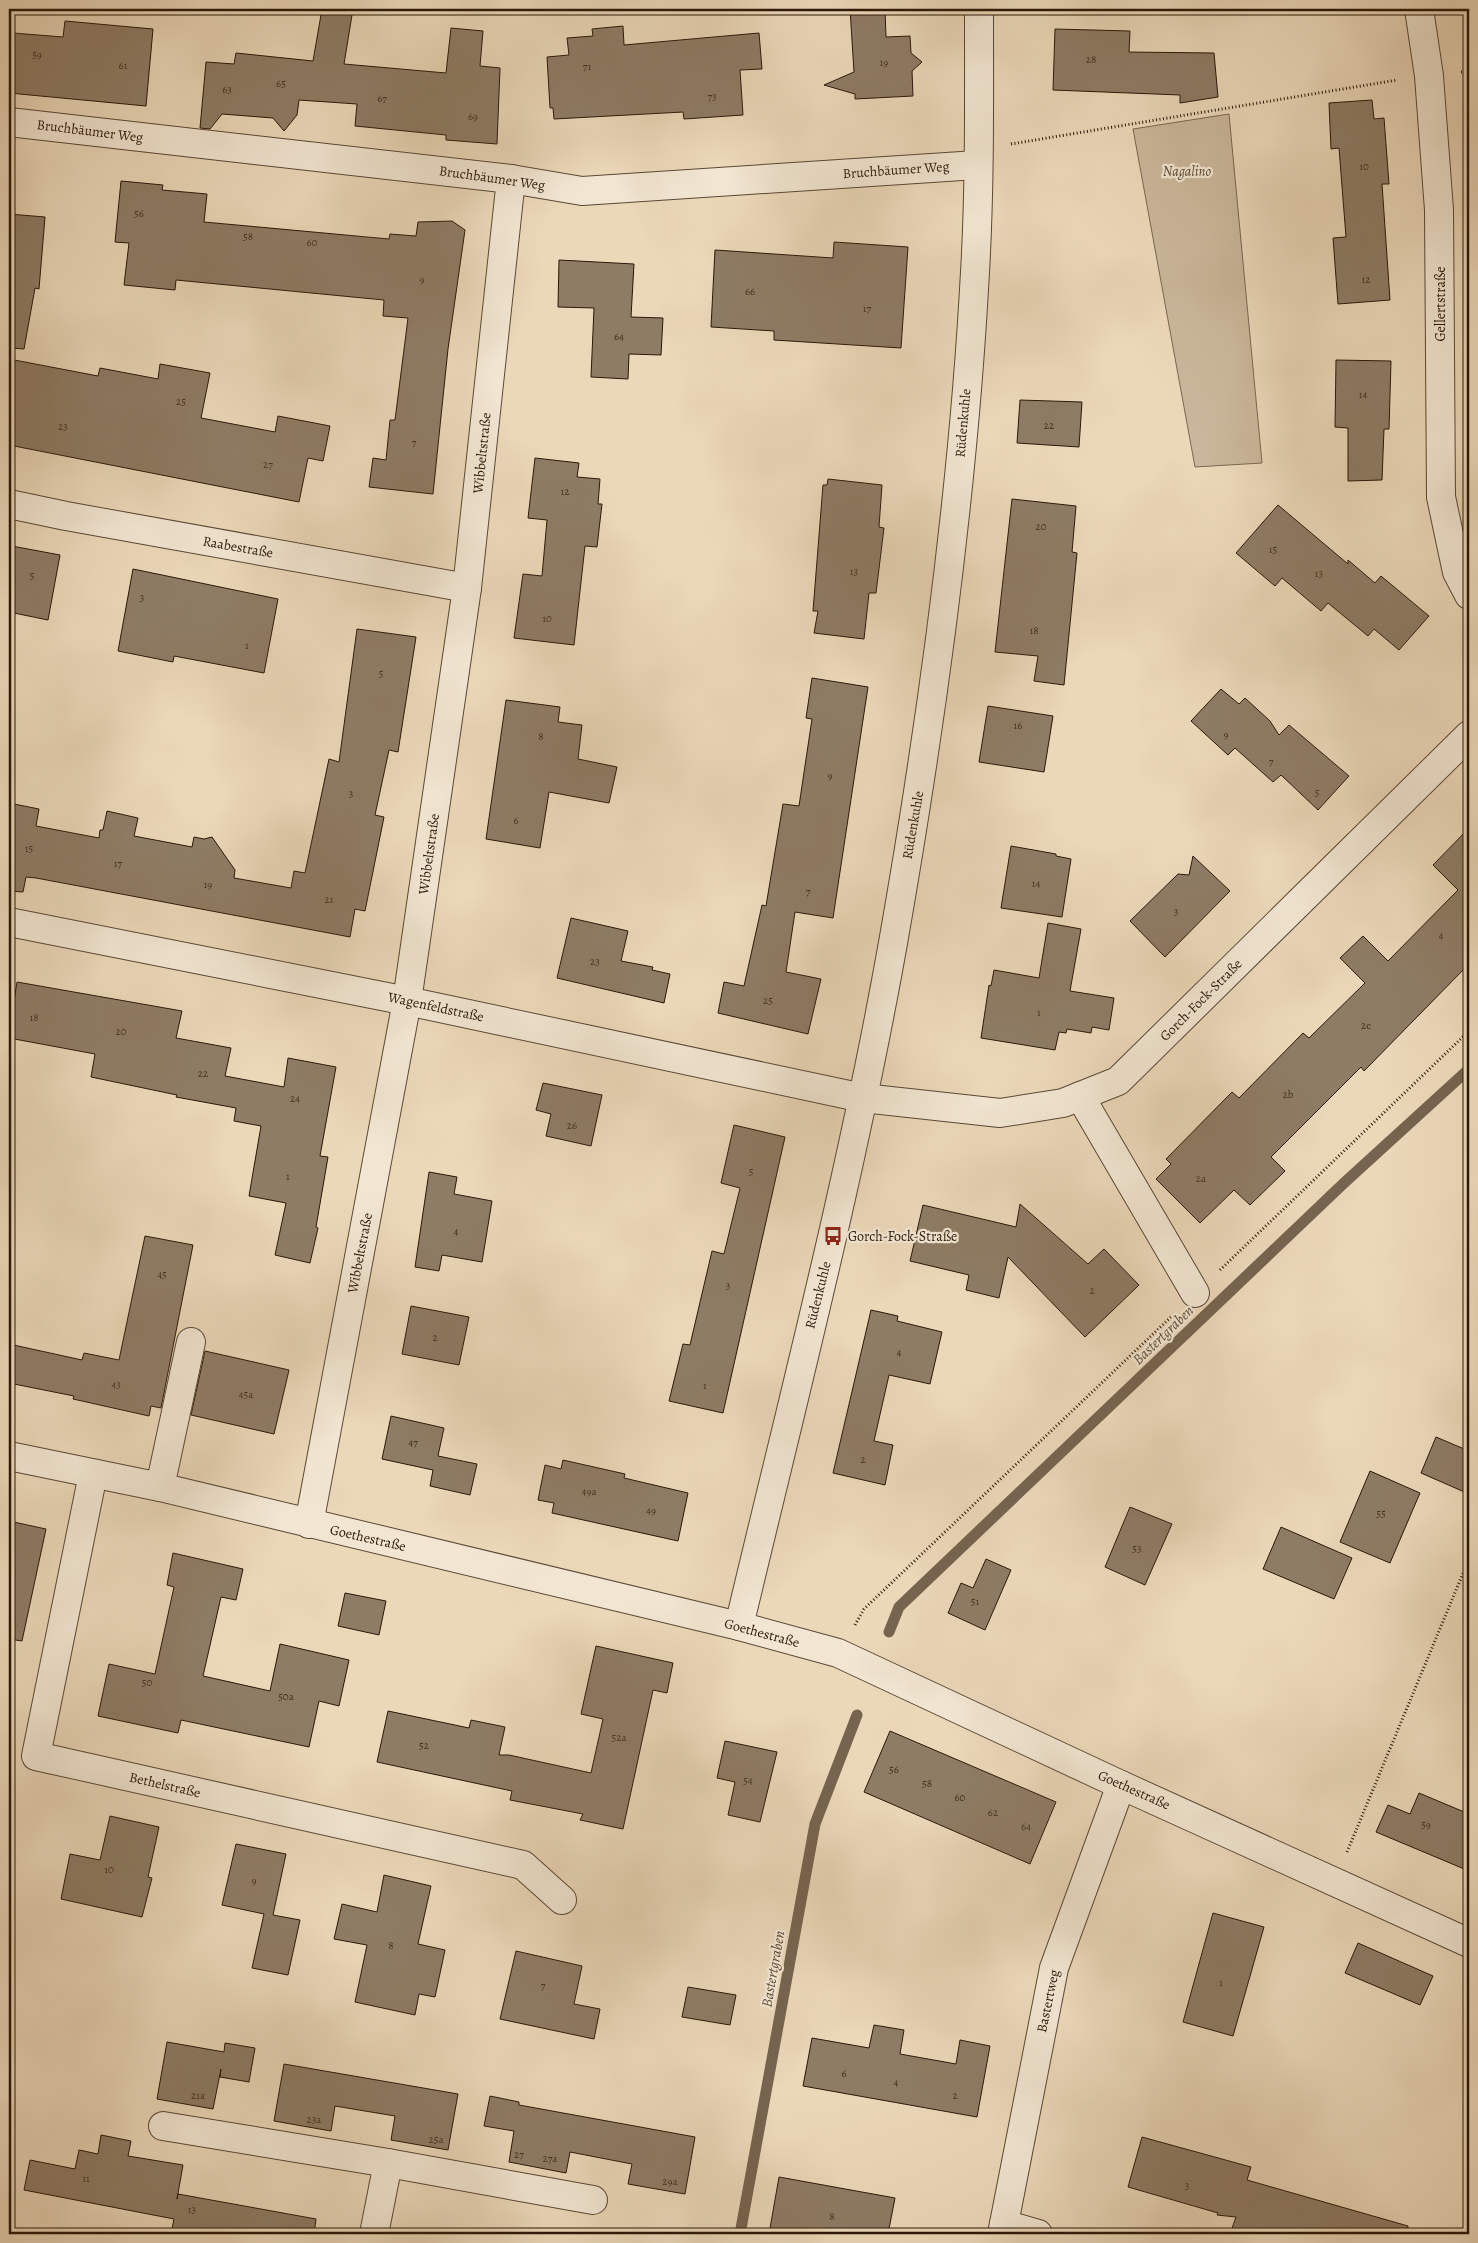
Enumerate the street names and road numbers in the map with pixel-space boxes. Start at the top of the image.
street label: Bruchbäumer Weg [36,115,144,147]
street label: Bruchbäumer Weg [842,157,950,183]
street label: Bruchbäumer Weg [438,161,546,195]
street label: Gellertstraße [1431,267,1450,341]
street label: Rüdenkuhle [951,388,975,458]
street label: Wibbeltstraße [468,411,496,496]
street label: Raabestraße [201,531,275,563]
street label: Rüdenkuhle [898,789,928,861]
street label: Wibbeltstraße [414,812,444,897]
street label: Gorch-Fock-Straße [1156,955,1246,1045]
street label: Wagenfeldstraße [385,987,486,1026]
street label: Wibbeltstraße [343,1211,377,1296]
street label: Rüdenkuhle [800,1259,836,1331]
street label: Goethestraße [328,1520,408,1556]
street label: Goethestraße [722,1614,802,1652]
street label: Goethestraße [1095,1766,1173,1814]
street label: Bethelstraße [127,1768,203,1802]
street label: Bastertweg [1032,1968,1064,2034]

